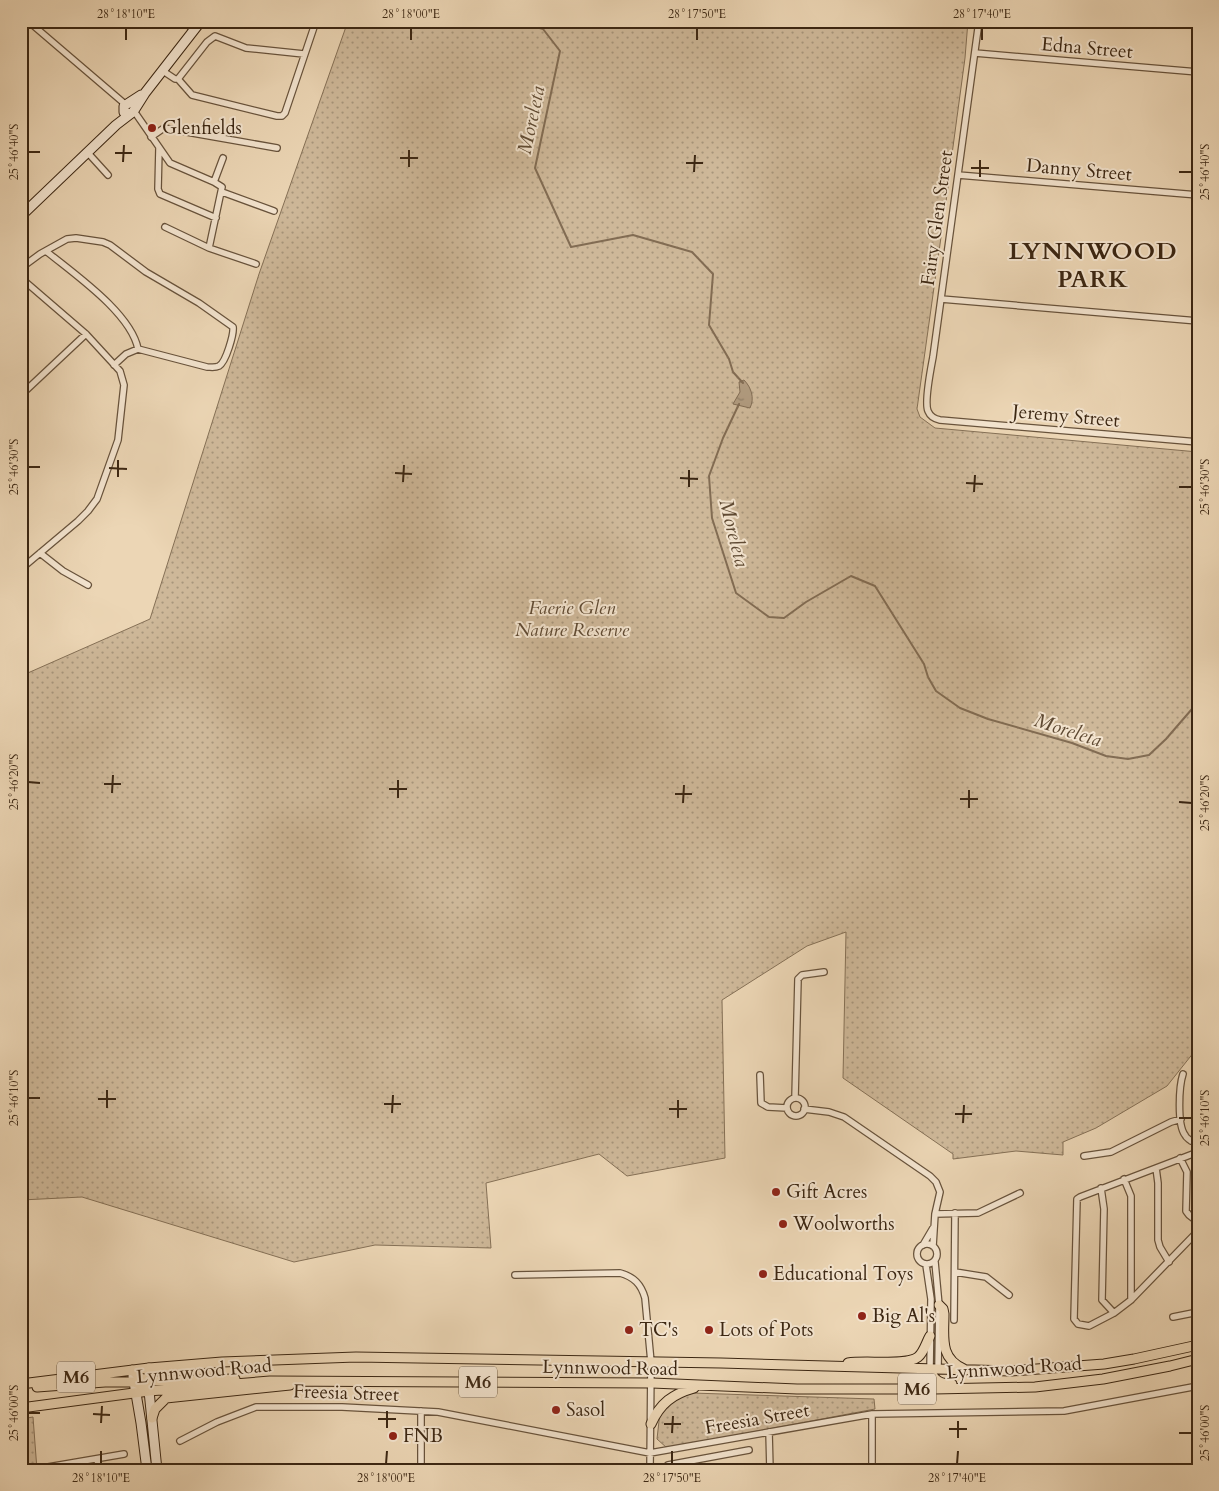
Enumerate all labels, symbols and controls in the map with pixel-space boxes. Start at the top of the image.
text: 28°18'10"E [97,6,155,22]
text: 28°18'00"E [382,6,440,22]
text: 28°17'50"E [668,6,726,22]
text: 28°17'40"E [953,6,1011,22]
street label: Edna Street [1040,31,1134,65]
water label: Moreleta [511,83,551,157]
place label: Glenfields [162,115,242,141]
marker: Glenfields [146,122,158,134]
text: 25°46'40"S [6,124,22,180]
text: 25°46'40"S [1197,144,1213,200]
street label: Fairy Glen Street [915,149,959,287]
street label: Danny Street [1025,152,1133,188]
district label: LYNNWOOD PARK [1008,235,1178,296]
street label: Jeremy Street [1008,398,1121,434]
text: 25°46'30"S [6,439,22,495]
text: 25°46'30"S [1197,459,1213,515]
water label: Moreleta [713,496,755,570]
park label: Faerie Glen Nature Reserve [515,595,630,643]
water label: Moreleta [1031,706,1105,754]
text: 25°46'20"S [6,754,22,810]
text: 25°46'20"S [1197,775,1213,831]
text: 25°46'10"S [6,1070,22,1126]
text: 25°46'10"S [1197,1090,1213,1146]
place label: Gift Acres [786,1179,867,1205]
marker: Gift Acres [770,1186,782,1198]
place label: Woolworths [792,1211,895,1237]
marker: Woolworths [777,1218,789,1230]
place label: Educational Toys [773,1261,913,1287]
marker: Educational Toys [757,1268,769,1280]
place label: Big Al's [872,1303,935,1329]
marker: Big Al's [856,1310,868,1322]
place label: TC's [639,1317,678,1343]
place label: Lots of Pots [719,1317,813,1343]
marker: TC's [623,1324,635,1336]
marker: Lots of Pots [703,1324,715,1336]
street label: Lynnwood Road [945,1350,1083,1386]
street label: Lynnwood Road [135,1352,273,1390]
street label: Lynnwood Road [542,1354,678,1382]
road number: M6 [57,1361,95,1392]
road number: M6 [459,1366,497,1398]
road number: M6 [898,1374,936,1405]
street label: Freesia Street [293,1378,399,1408]
text: 25°46'00"S [6,1385,22,1441]
place label: Sasol [566,1397,605,1423]
street label: Freesia Street [703,1397,811,1441]
marker: Sasol [550,1404,562,1416]
text: 25°46'00"S [1197,1405,1213,1461]
place label: FNB [403,1423,443,1449]
marker: FNB [387,1430,399,1442]
text: 28°18'10"E [72,1470,130,1486]
text: 28°18'00"E [357,1470,415,1486]
text: 28°17'50"E [643,1470,701,1486]
text: 28°17'40"E [928,1470,986,1486]

